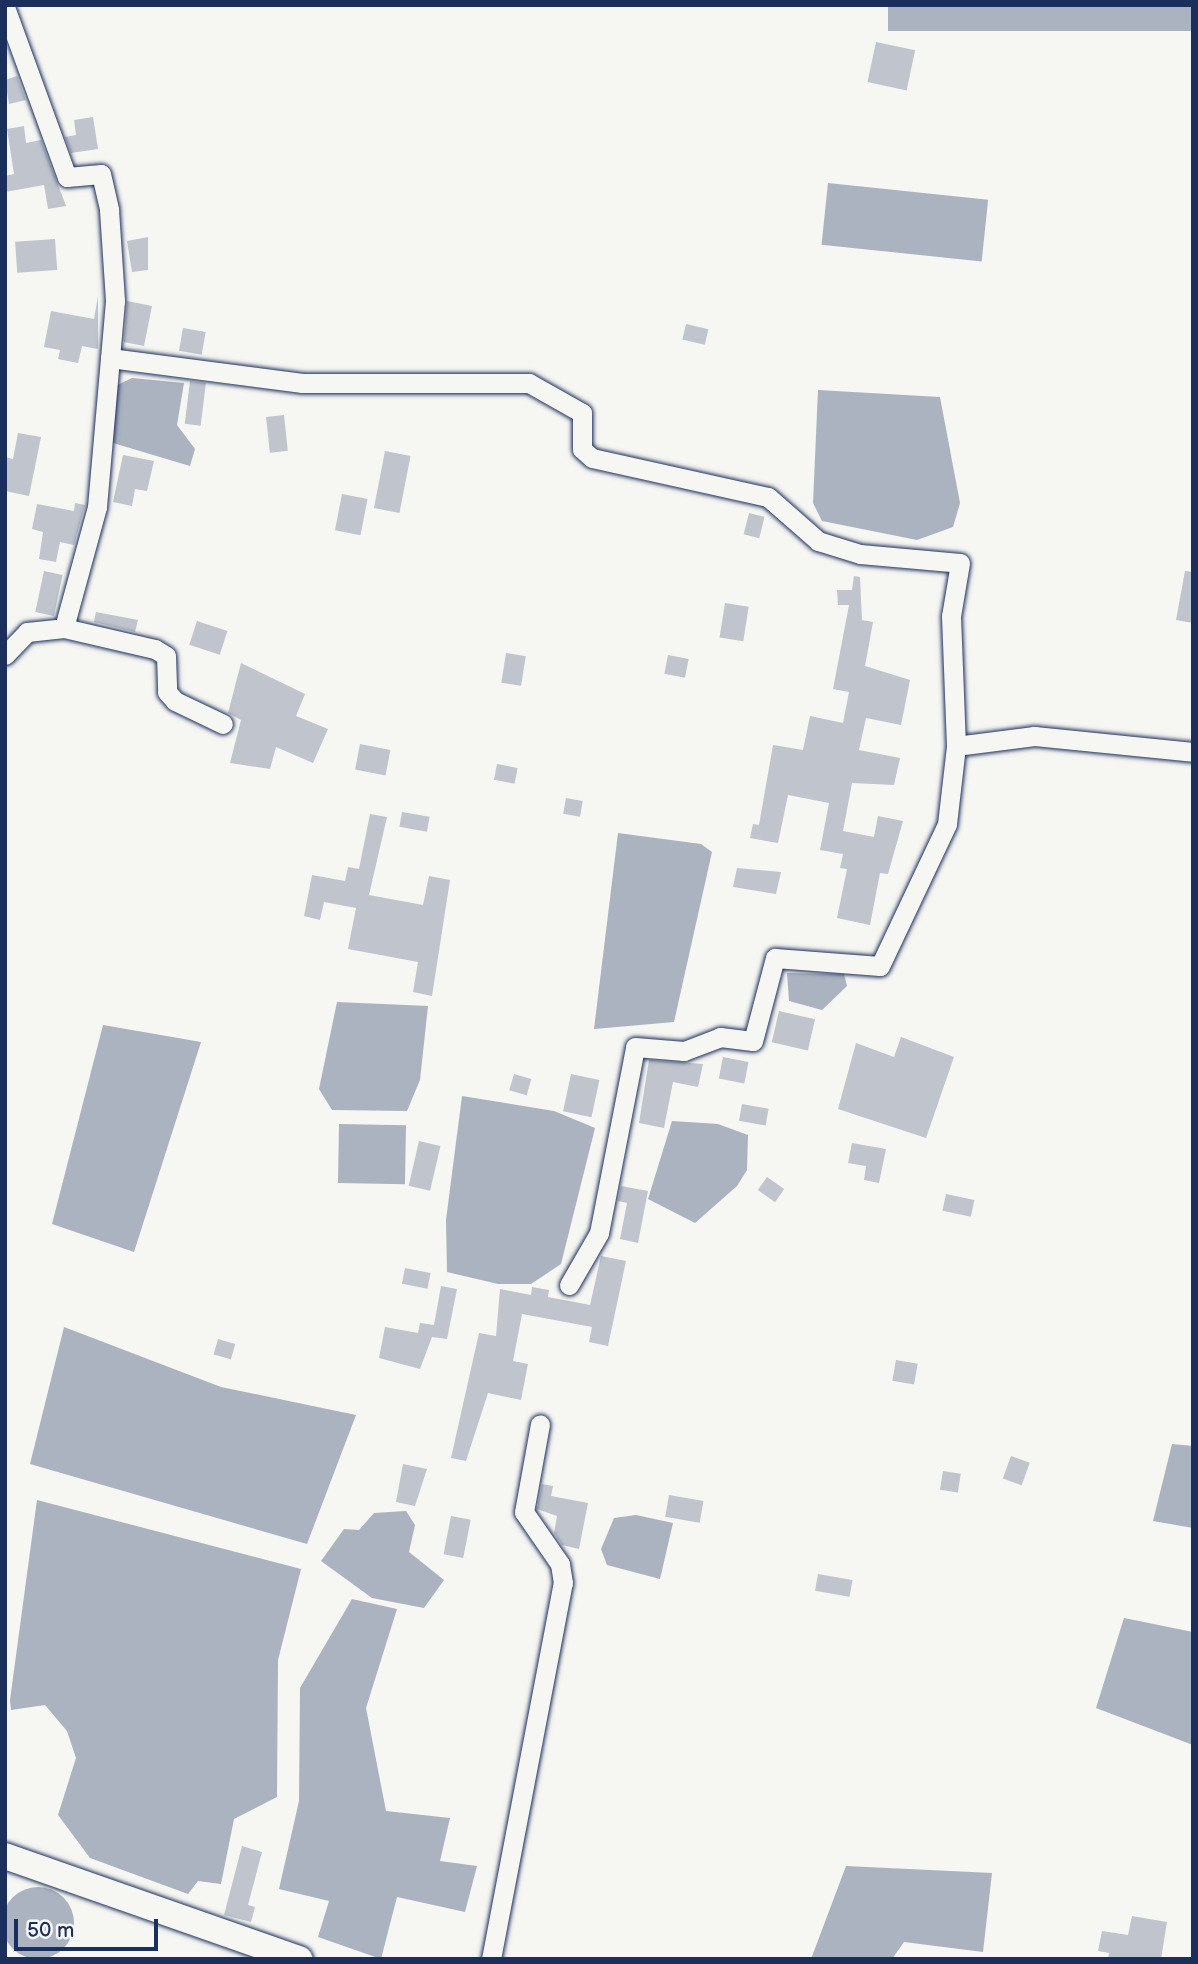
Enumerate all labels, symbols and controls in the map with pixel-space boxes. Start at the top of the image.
scale bar [18,1904,161,1948]
text: 50 m [27,1918,74,1943]

